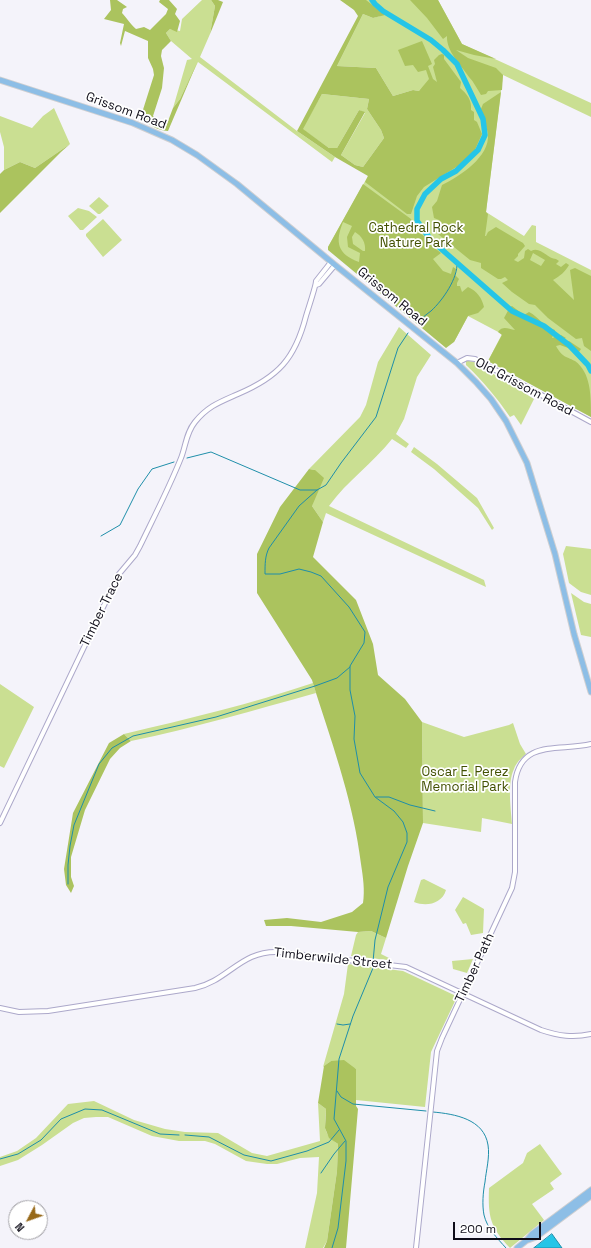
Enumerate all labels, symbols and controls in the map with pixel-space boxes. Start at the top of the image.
street label: Grissom Road [83,89,169,133]
park label: Cathedral Rock Nature Park [368,220,464,251]
street label: Grissom Road [354,264,430,330]
street label: Old Grissom Road [472,355,576,419]
street label: Timber Trace [77,570,127,650]
park label: Oscar E. Perez Memorial Park [421,764,509,795]
street label: Timber Path [452,931,498,1005]
street label: Timberwilde Street [273,945,393,973]
north arrow [8,1200,48,1240]
scale bar [455,1214,543,1240]
text: N [12,1220,27,1235]
text: 200 m [460,1221,496,1237]

